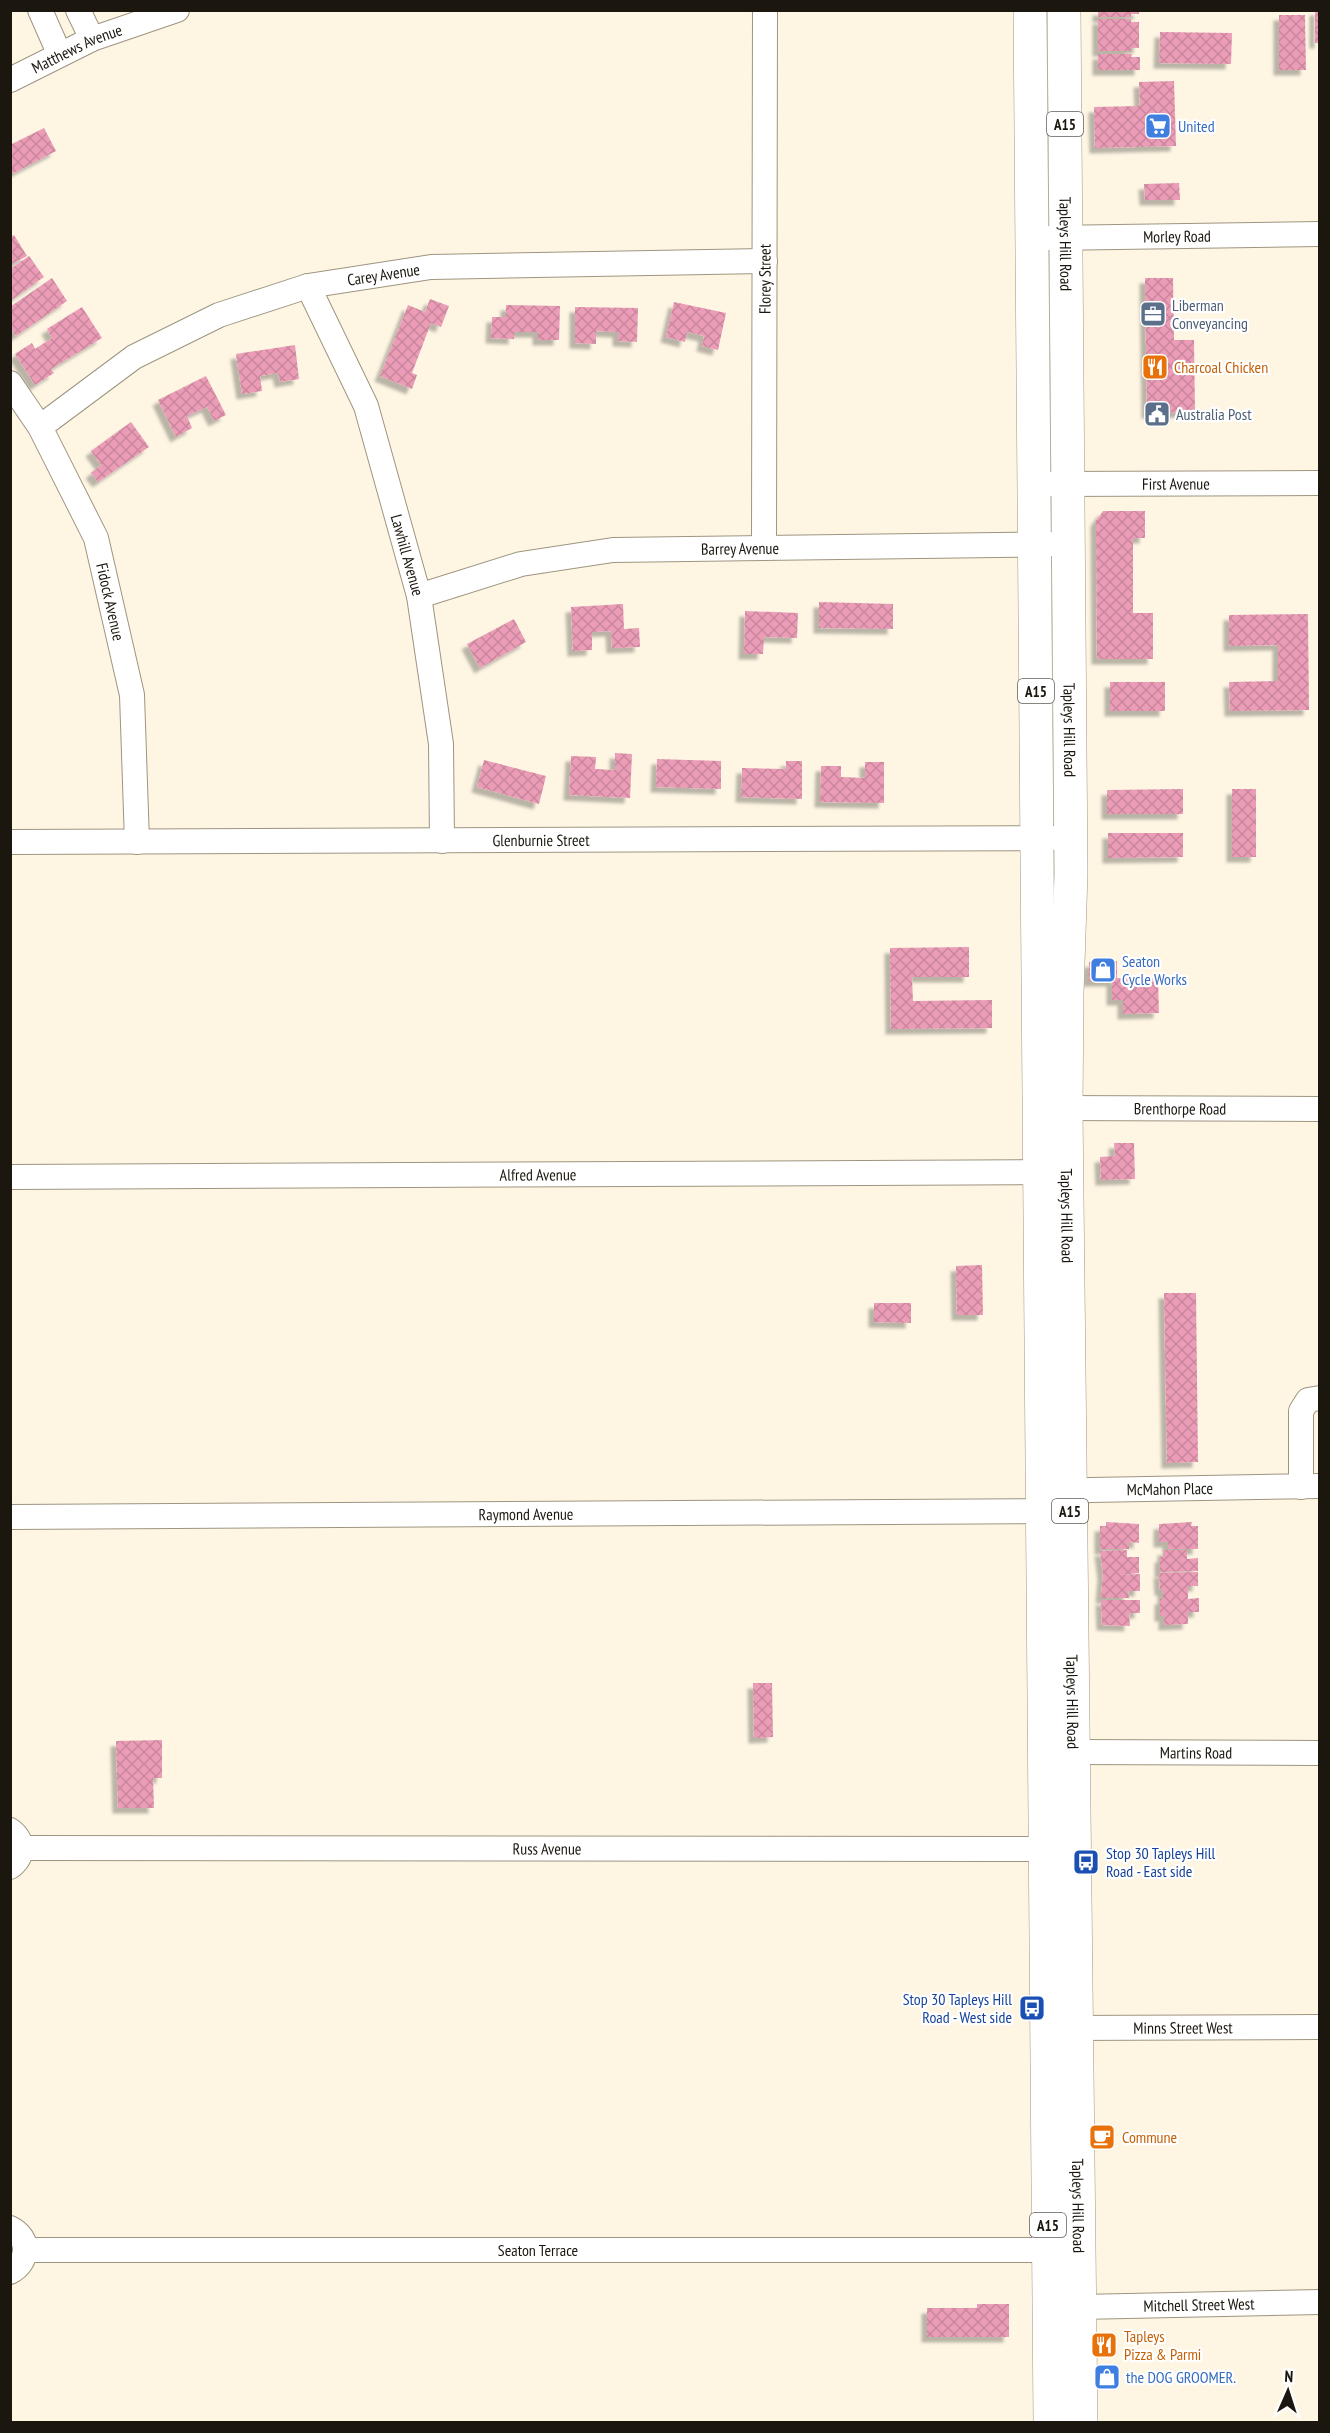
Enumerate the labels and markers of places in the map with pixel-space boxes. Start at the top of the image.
supermarket icon: United [1143,111,1173,141]
place label: United [1178,116,1215,136]
place label: Liberman Conveyancing [1172,295,1248,333]
office icon: Liberman Conveyancing [1138,299,1168,329]
restaurant icon: Charcoal Chicken [1140,352,1170,382]
place label: Charcoal Chicken [1174,357,1268,377]
public building icon: Australia Post [1142,399,1172,429]
place label: Australia Post [1176,404,1252,424]
place label: Seaton Cycle Works [1122,951,1187,989]
shop icon: Seaton Cycle Works [1088,955,1118,985]
place label: Stop 30 Tapleys Hill Road - East side [1106,1843,1216,1881]
bus stop icon: Stop 30 Tapleys Hill Road - East side [1071,1847,1101,1877]
place label: Stop 30 Tapleys Hill Road - West side [903,1989,1012,2027]
bus stop icon: Stop 30 Tapleys Hill Road - West side [1017,1993,1047,2023]
cafe icon: Commune [1087,2122,1117,2152]
place label: Commune [1122,2127,1177,2147]
place label: Tapleys Pizza & Parmi [1124,2326,1201,2364]
restaurant icon: Tapleys Pizza & Parmi [1089,2330,1119,2360]
shop icon: the DOG GROOMER. [1092,2362,1122,2392]
place label: the DOG GROOMER. [1126,2367,1236,2387]

